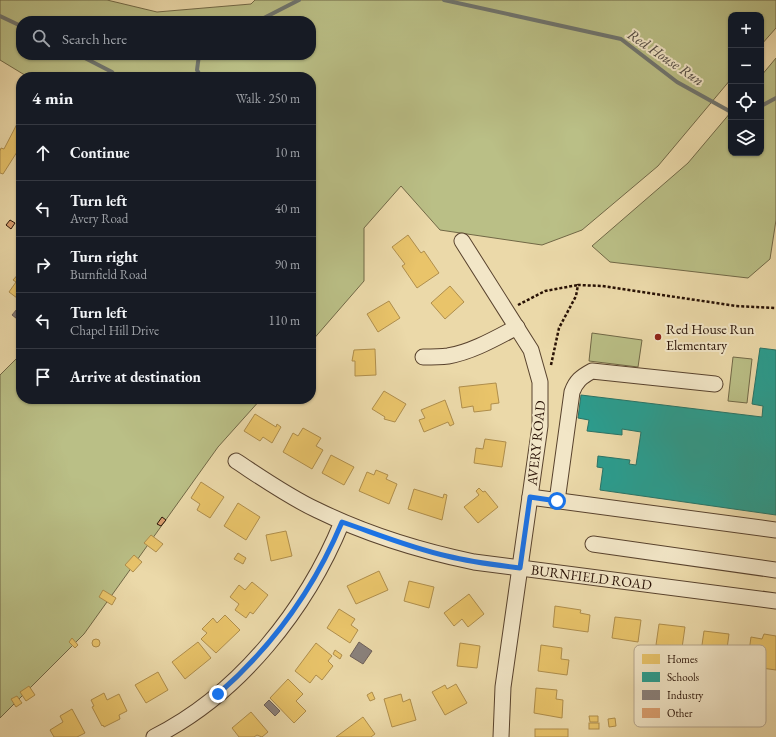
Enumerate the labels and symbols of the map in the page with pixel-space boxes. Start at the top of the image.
water label: Red House Run [624,24,708,90]
place label: Red House Run Elementary [666,320,755,354]
marker: Red House Run Elementary [653,332,663,342]
street label: AVERY ROAD [522,399,549,487]
route start [548,492,566,510]
street label: BURNFIELD ROAD [530,560,653,594]
legend [634,645,766,727]
text: Homes [667,652,698,666]
text: Schools [667,670,700,684]
route end [209,685,227,703]
text: Industry [667,688,704,702]
text: Other [667,706,693,720]

